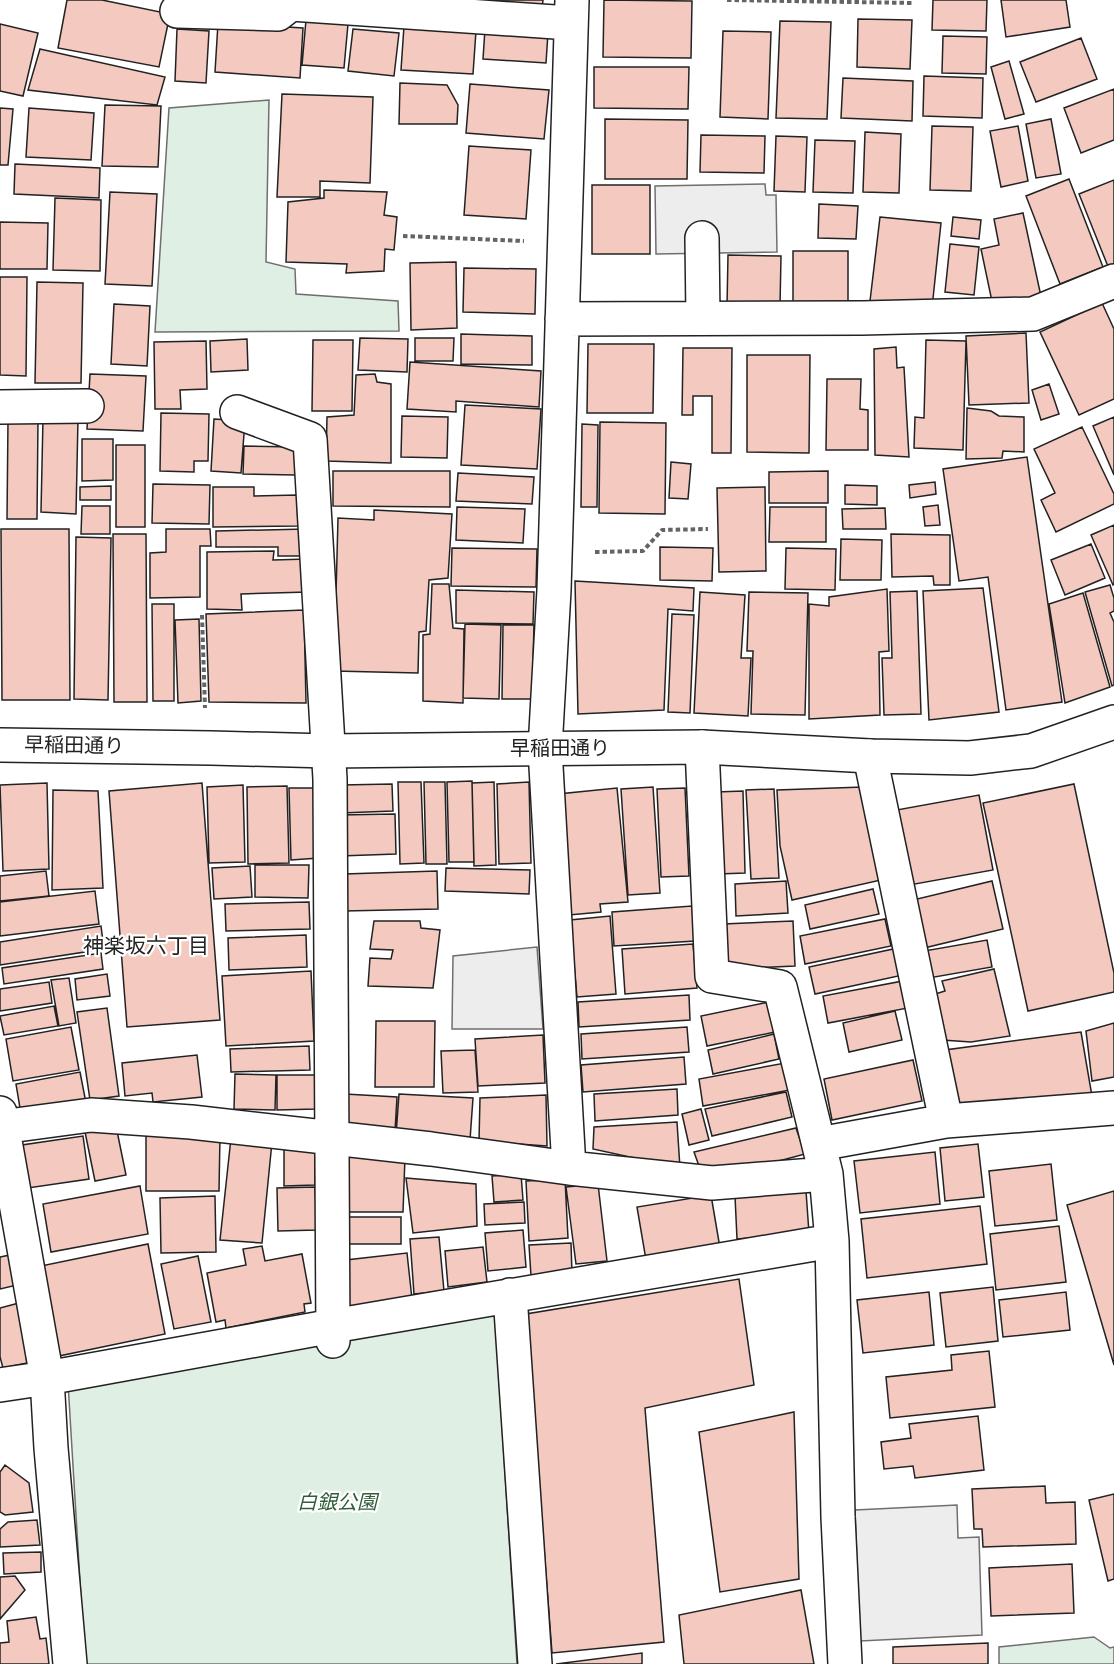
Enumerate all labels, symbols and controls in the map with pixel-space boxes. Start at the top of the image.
street label: 早稲田通り [24,730,124,762]
street label: 早稲田通り [510,734,610,764]
district label: 神楽坂六丁目 [83,931,209,963]
park label: 白銀公園 [297,1488,380,1518]

